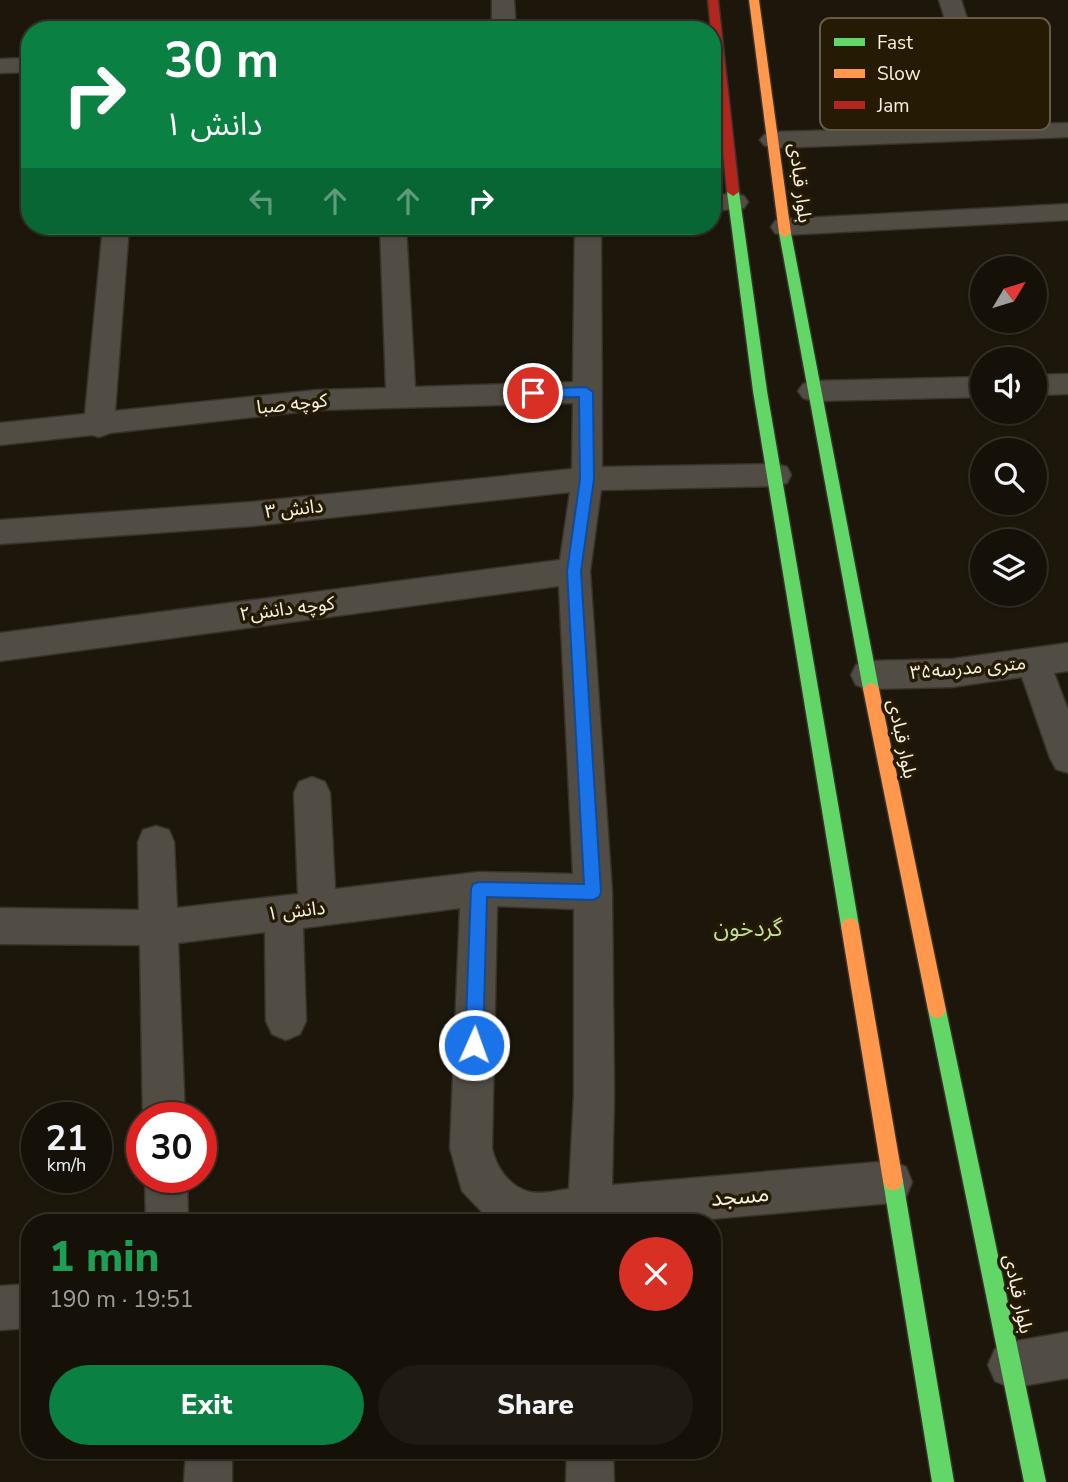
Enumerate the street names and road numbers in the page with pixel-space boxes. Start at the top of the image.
street label: بلوار قبادی [782,142,818,224]
street label: کوچه صبا [255,387,330,421]
street label: دانش ۳ [264,493,324,525]
street label: کوچه دانش۲ [238,590,337,628]
street label: ۳۵متری مدرسه [909,650,1027,686]
street label: بلوار قبادی [881,697,923,781]
street label: دانش ۱ [266,895,326,927]
street label: مسجد [710,1178,770,1214]
street label: بلوار قبادی [997,1252,1039,1336]

